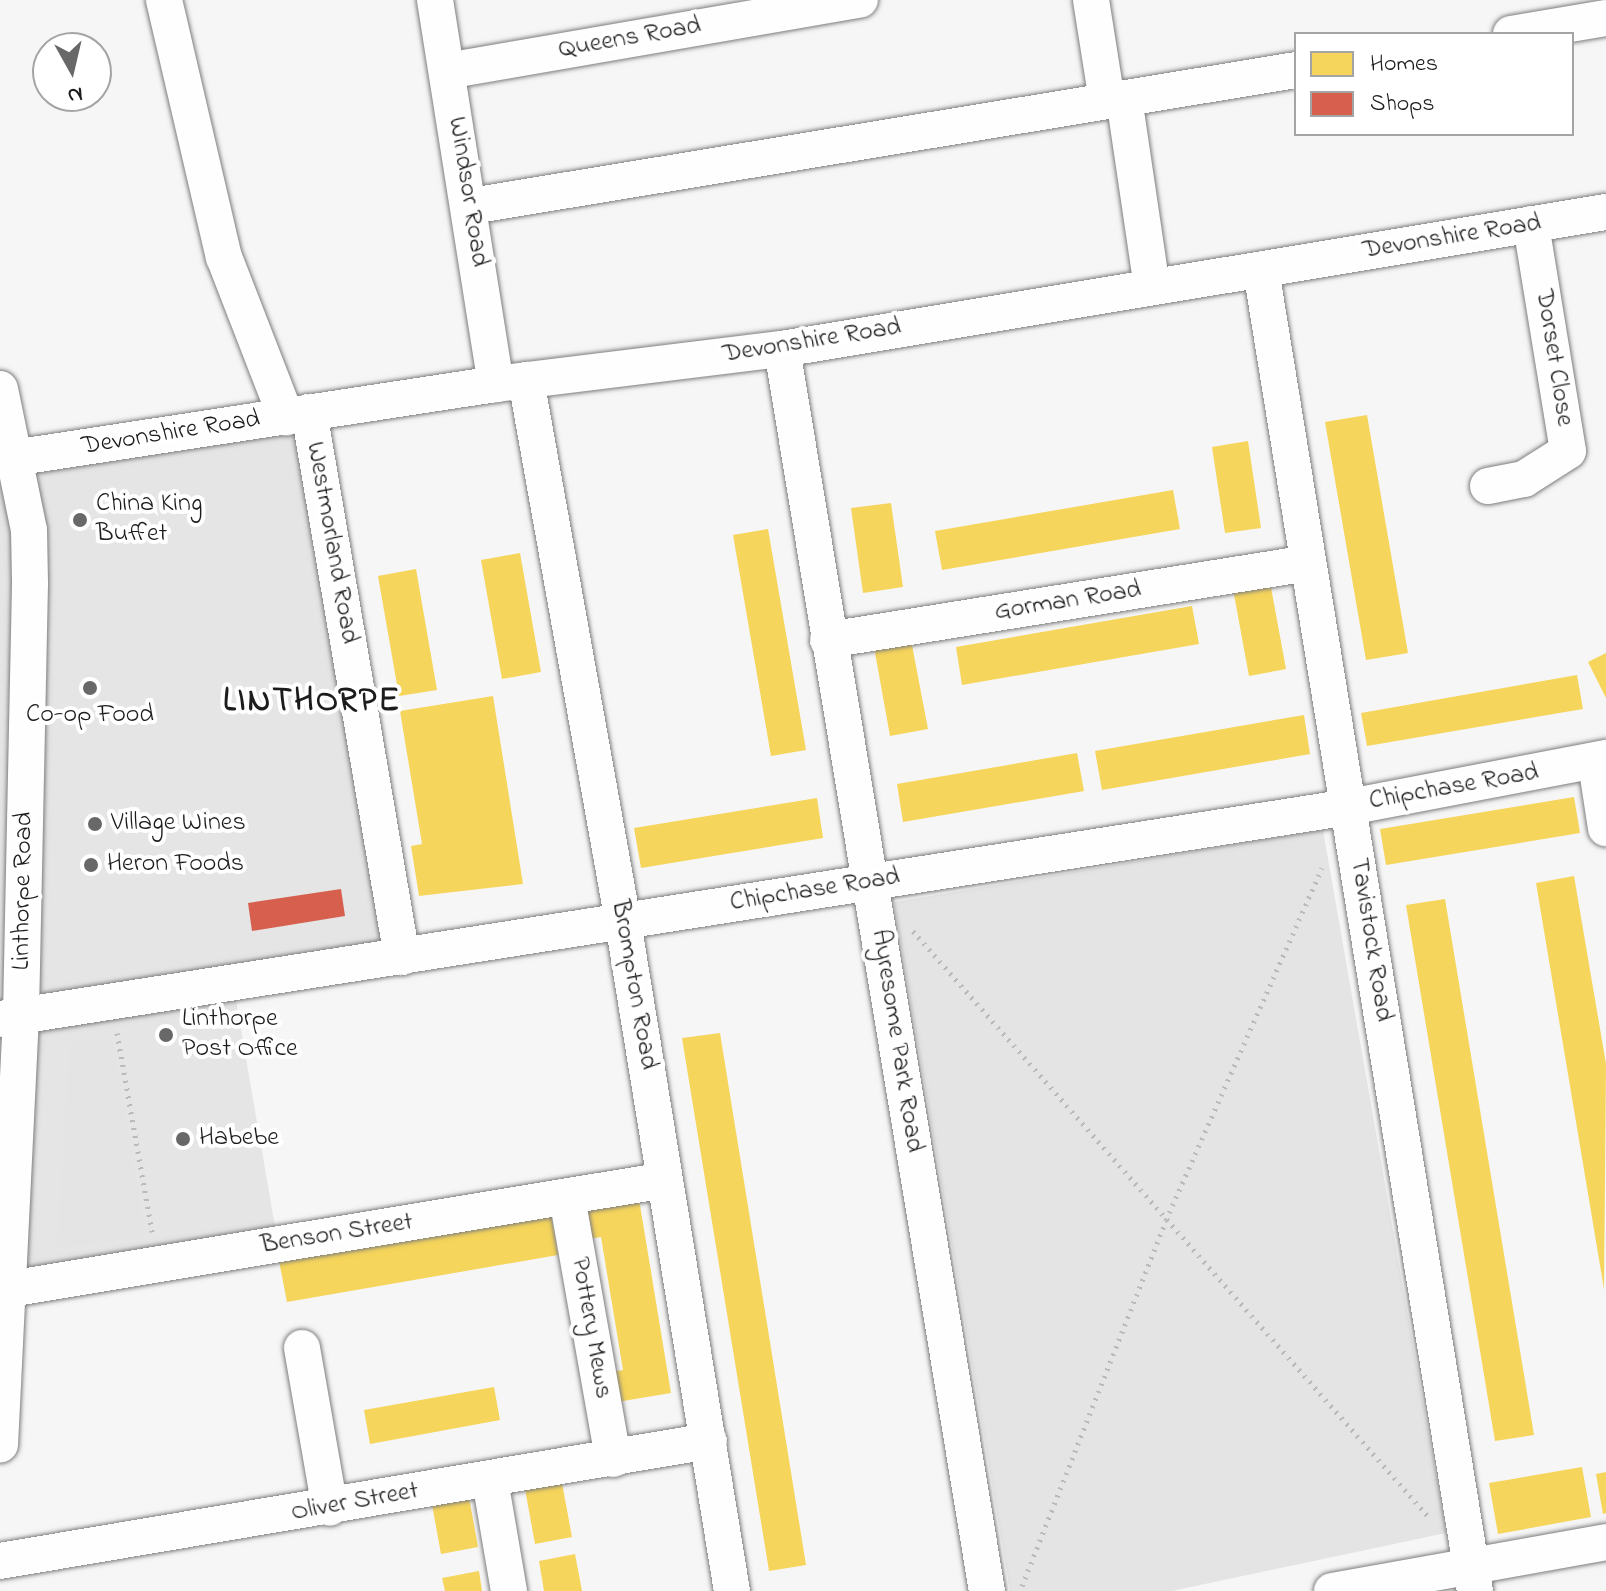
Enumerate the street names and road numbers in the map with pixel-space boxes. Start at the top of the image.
street label: Queens Road [556,11,704,67]
street label: Windsor Road [440,115,494,269]
street label: Devonshire Road [1361,209,1543,267]
street label: Dorset Close [1527,287,1579,429]
street label: Devonshire Road [721,313,903,371]
street label: Devonshire Road [80,405,262,463]
street label: Westmorland Road [298,440,364,646]
street label: Gorman Road [992,575,1144,629]
street label: Chipchase Road [1367,758,1541,818]
street label: Linthorpe Road [7,811,41,971]
street label: Tavistock Road [1342,856,1398,1024]
street label: Chipchase Road [728,862,902,920]
street label: Brompton Road [603,898,663,1072]
street label: Ayresome Park Road [863,927,929,1155]
street label: Benson Street [259,1208,415,1262]
street label: Pottery Mews [562,1255,618,1401]
street label: Oliver Street [289,1476,421,1530]

